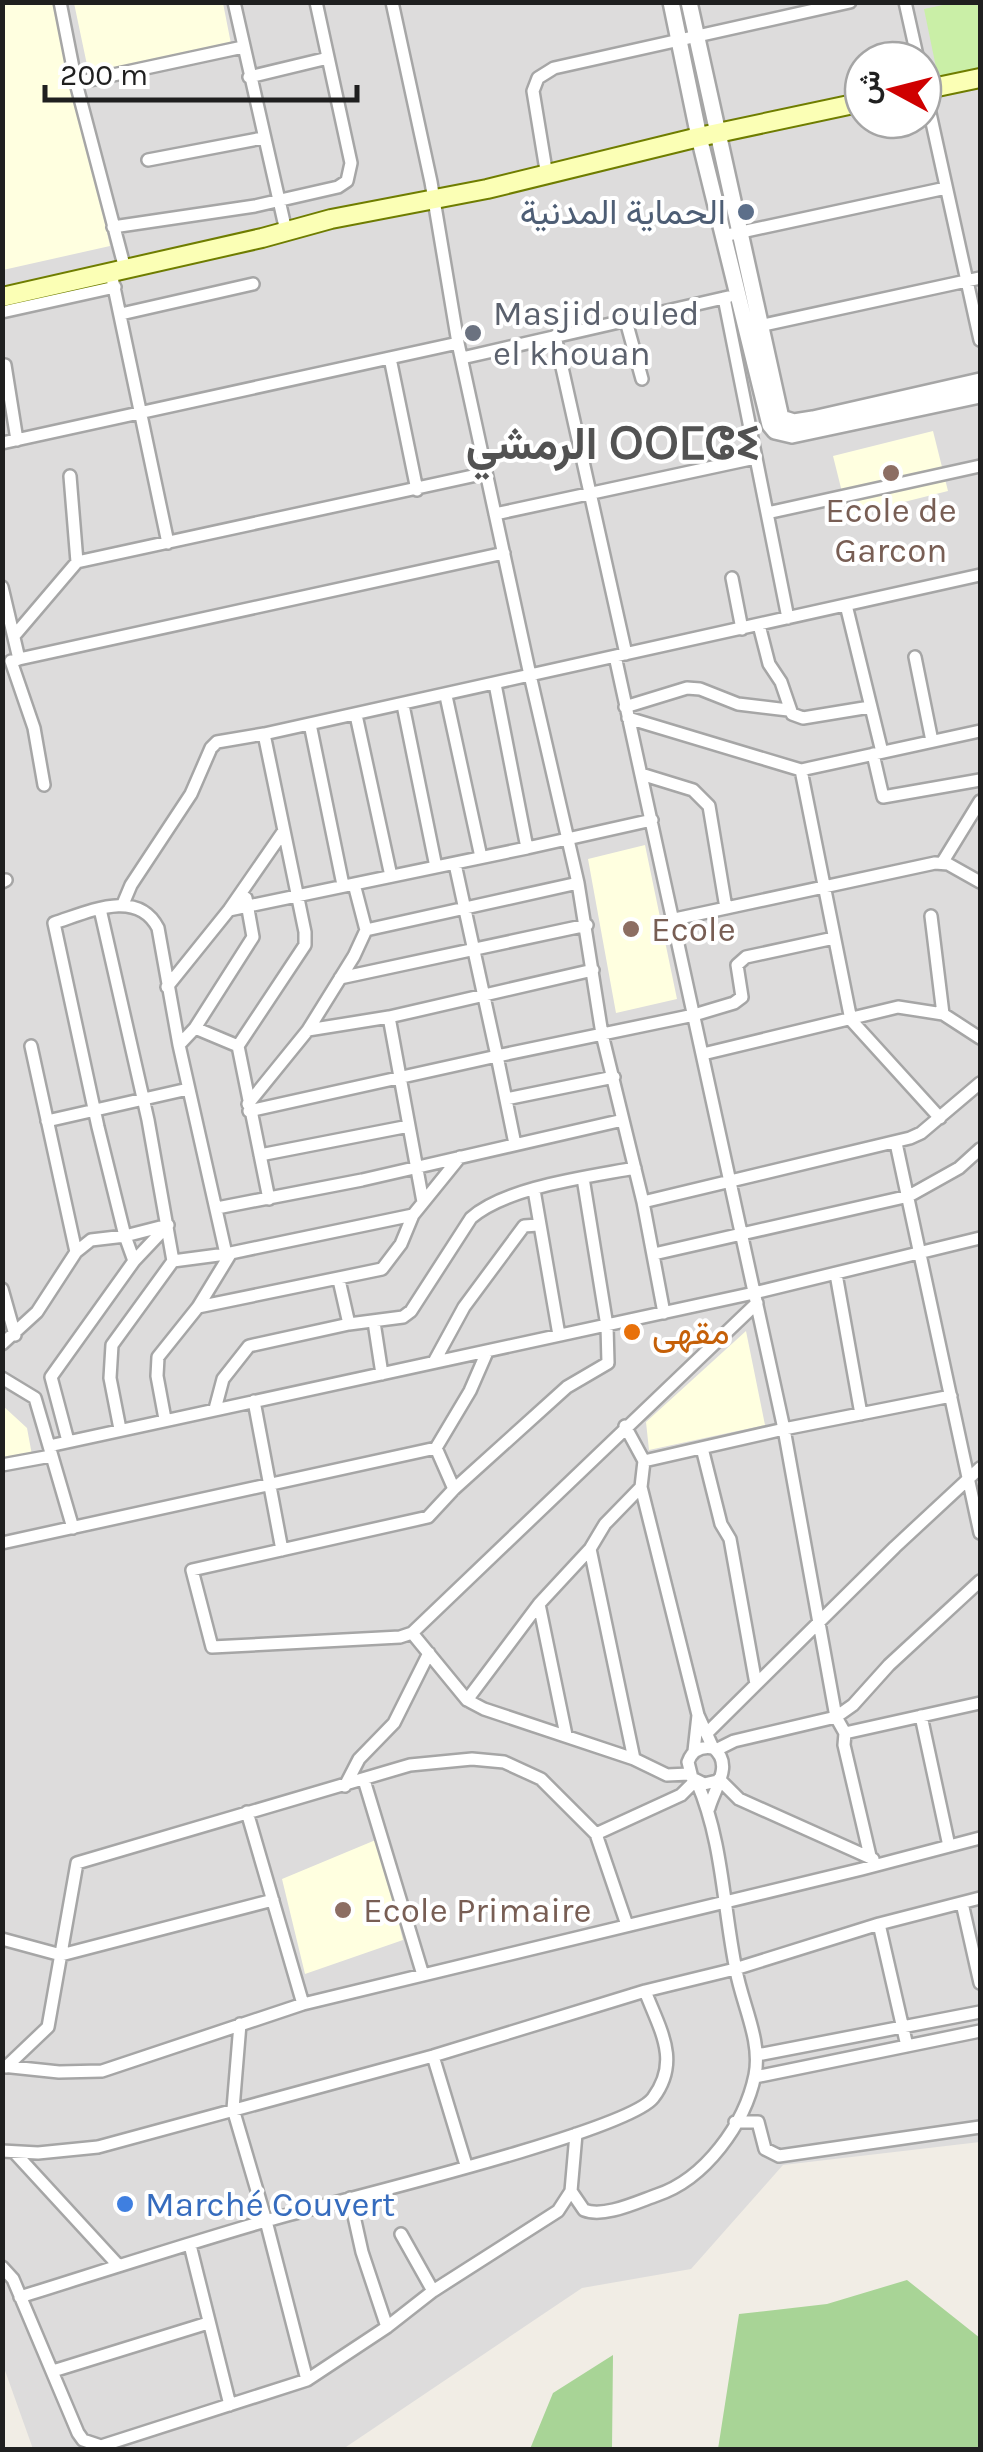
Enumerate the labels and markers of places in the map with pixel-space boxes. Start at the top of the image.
place label: الحماية المدنية [520,192,726,233]
marker: الحماية المدنية [735,201,757,223]
place label: Masjid ouled el khouan [493,293,700,374]
marker: Masjid ouled el khouan [462,322,484,344]
marker: Ecole de Garcon [880,462,902,484]
place label: Ecole de Garcon [825,490,957,571]
place label: Ecole [651,909,736,950]
marker: Ecole [620,918,642,940]
place label: مقهى [652,1312,730,1354]
marker: مقهى [621,1321,643,1343]
place label: Ecole Primaire [363,1890,591,1931]
marker: Ecole Primaire [332,1899,354,1921]
place label: Marché Couvert [145,2184,395,2225]
marker: Marché Couvert [114,2193,136,2215]

